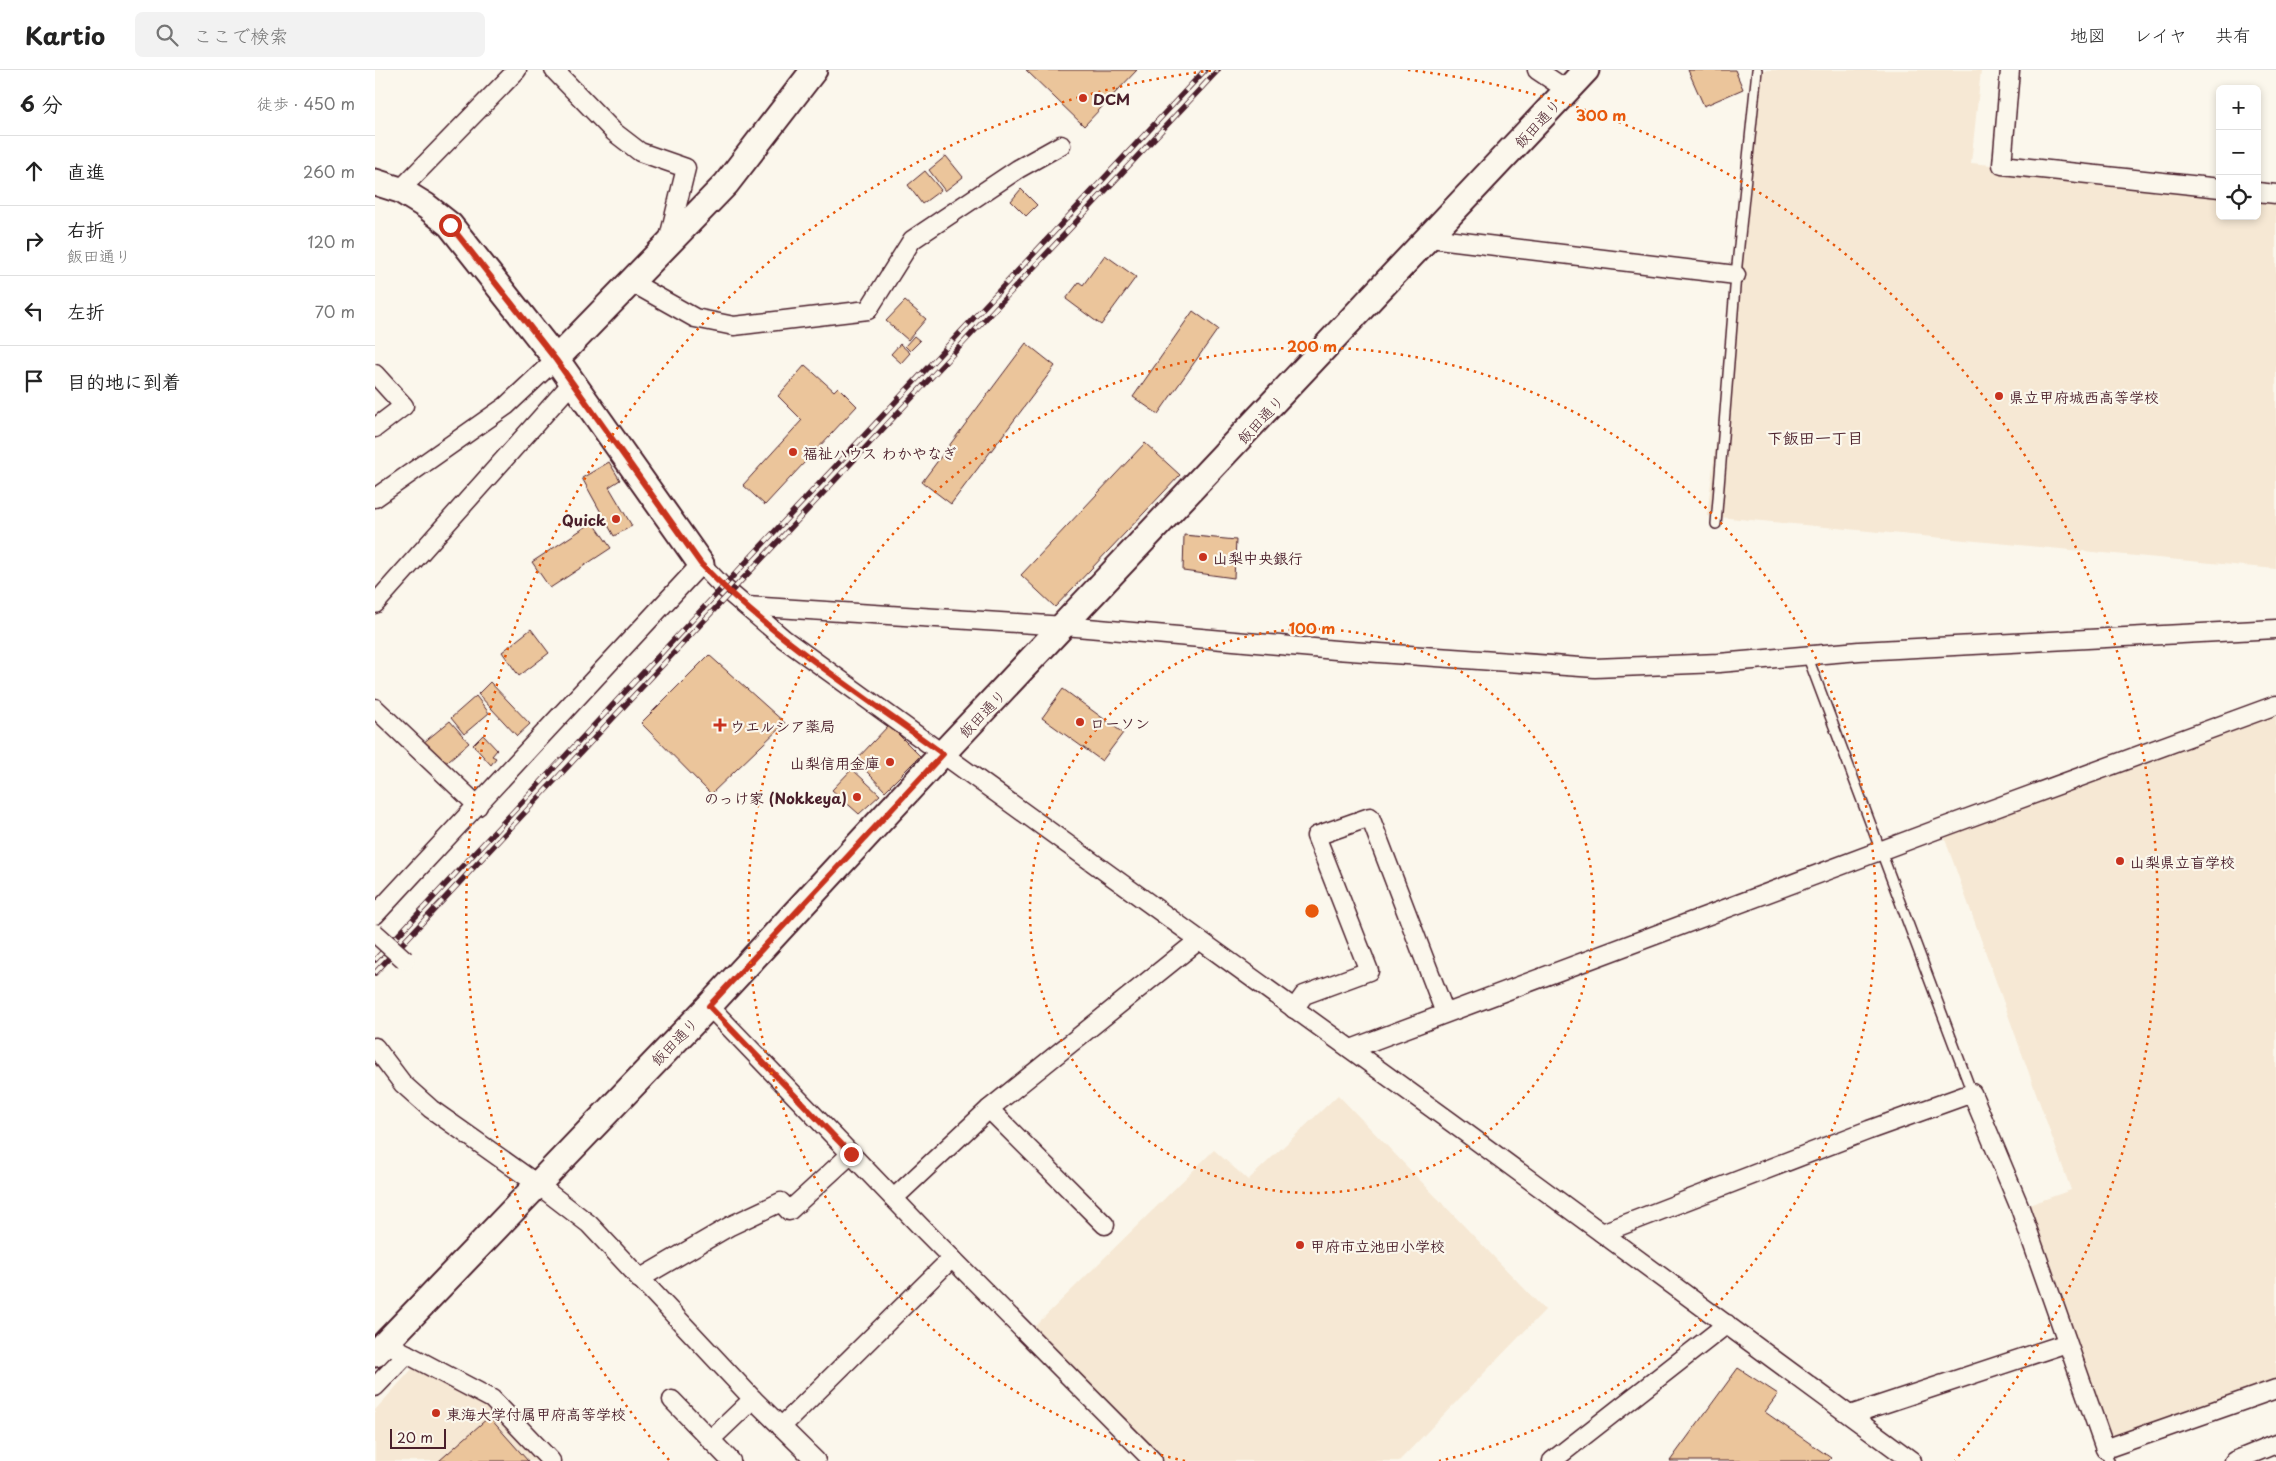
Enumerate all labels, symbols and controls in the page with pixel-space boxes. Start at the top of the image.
search box [135,12,485,57]
text: Kartio [25,17,105,53]
icon: search [153,21,181,49]
text: ここで検索 [193,21,288,49]
text: 地図 [2070,21,2106,48]
text: レイヤ [2134,21,2187,48]
text: 共有 [2215,21,2251,48]
map controls [2216,85,2261,220]
button: + [2216,85,2261,130]
text: 6 分 [20,87,63,119]
place label: DCM [1093,87,1130,110]
text: 徒歩 · 450 m [257,91,355,115]
marker: DCM [1077,92,1089,104]
street label: 飯田通り [1508,93,1566,153]
text: 300 m [1576,103,1626,126]
button: − [2216,130,2261,175]
icon: ahead [20,157,48,185]
text: 直進 [67,157,105,185]
text: 260 m [303,159,355,183]
button: locate [2216,175,2261,220]
route start [439,214,462,237]
text: 右折 [67,215,105,243]
icon: right [20,227,48,255]
text: 120 m [308,229,355,253]
text: 飯田通り [67,243,131,267]
icon: left [20,297,48,325]
text: 左折 [67,297,105,325]
text: 70 m [315,299,355,323]
text: 200 m [1287,334,1337,357]
icon: arrive [20,367,48,395]
text: 目的地に到着 [67,367,181,395]
place label: 県立甲府城西高等学校 [2009,385,2159,408]
street label: 飯田通り [1231,389,1289,449]
marker: 県立甲府城西高等学校 [1993,390,2005,402]
district label: 下飯田一丁目 [1767,425,1863,449]
place label: 福祉ハウス わかやなぎ [803,441,957,464]
marker: 福祉ハウス わかやなぎ [787,446,799,458]
place label: Quick [562,508,606,531]
marker: Quick [610,513,622,525]
place label: 山梨中央銀行 [1213,546,1303,569]
marker: 山梨中央銀行 [1197,551,1209,563]
text: 100 m [1289,616,1335,639]
street label: 飯田通り [953,683,1011,743]
place label: ローソン [1090,711,1150,734]
place label: ウエルシア薬局 [730,714,835,737]
marker: ローソン [1074,716,1086,728]
marker: ウエルシア薬局 [714,719,726,731]
place label: 山梨信用金庫 [790,751,880,774]
marker: 山梨信用金庫 [884,756,896,768]
place label: のっけ家 (Nokkeya) [704,786,847,809]
marker: のっけ家 (Nokkeya) [851,791,863,803]
place label: 山梨県立盲学校 [2130,850,2235,873]
marker: 山梨県立盲学校 [2114,855,2126,867]
centre of rings [1303,902,1321,920]
street label: 飯田通り [645,1011,703,1071]
route end [840,1143,863,1166]
place label: 甲府市立池田小学校 [1310,1234,1445,1257]
marker: 甲府市立池田小学校 [1294,1239,1306,1251]
place label: 東海大学付属甲府高等学校 [446,1402,626,1425]
marker: 東海大学付属甲府高等学校 [430,1407,442,1419]
scale bar [390,1426,446,1449]
text: 20 m [397,1427,433,1448]

